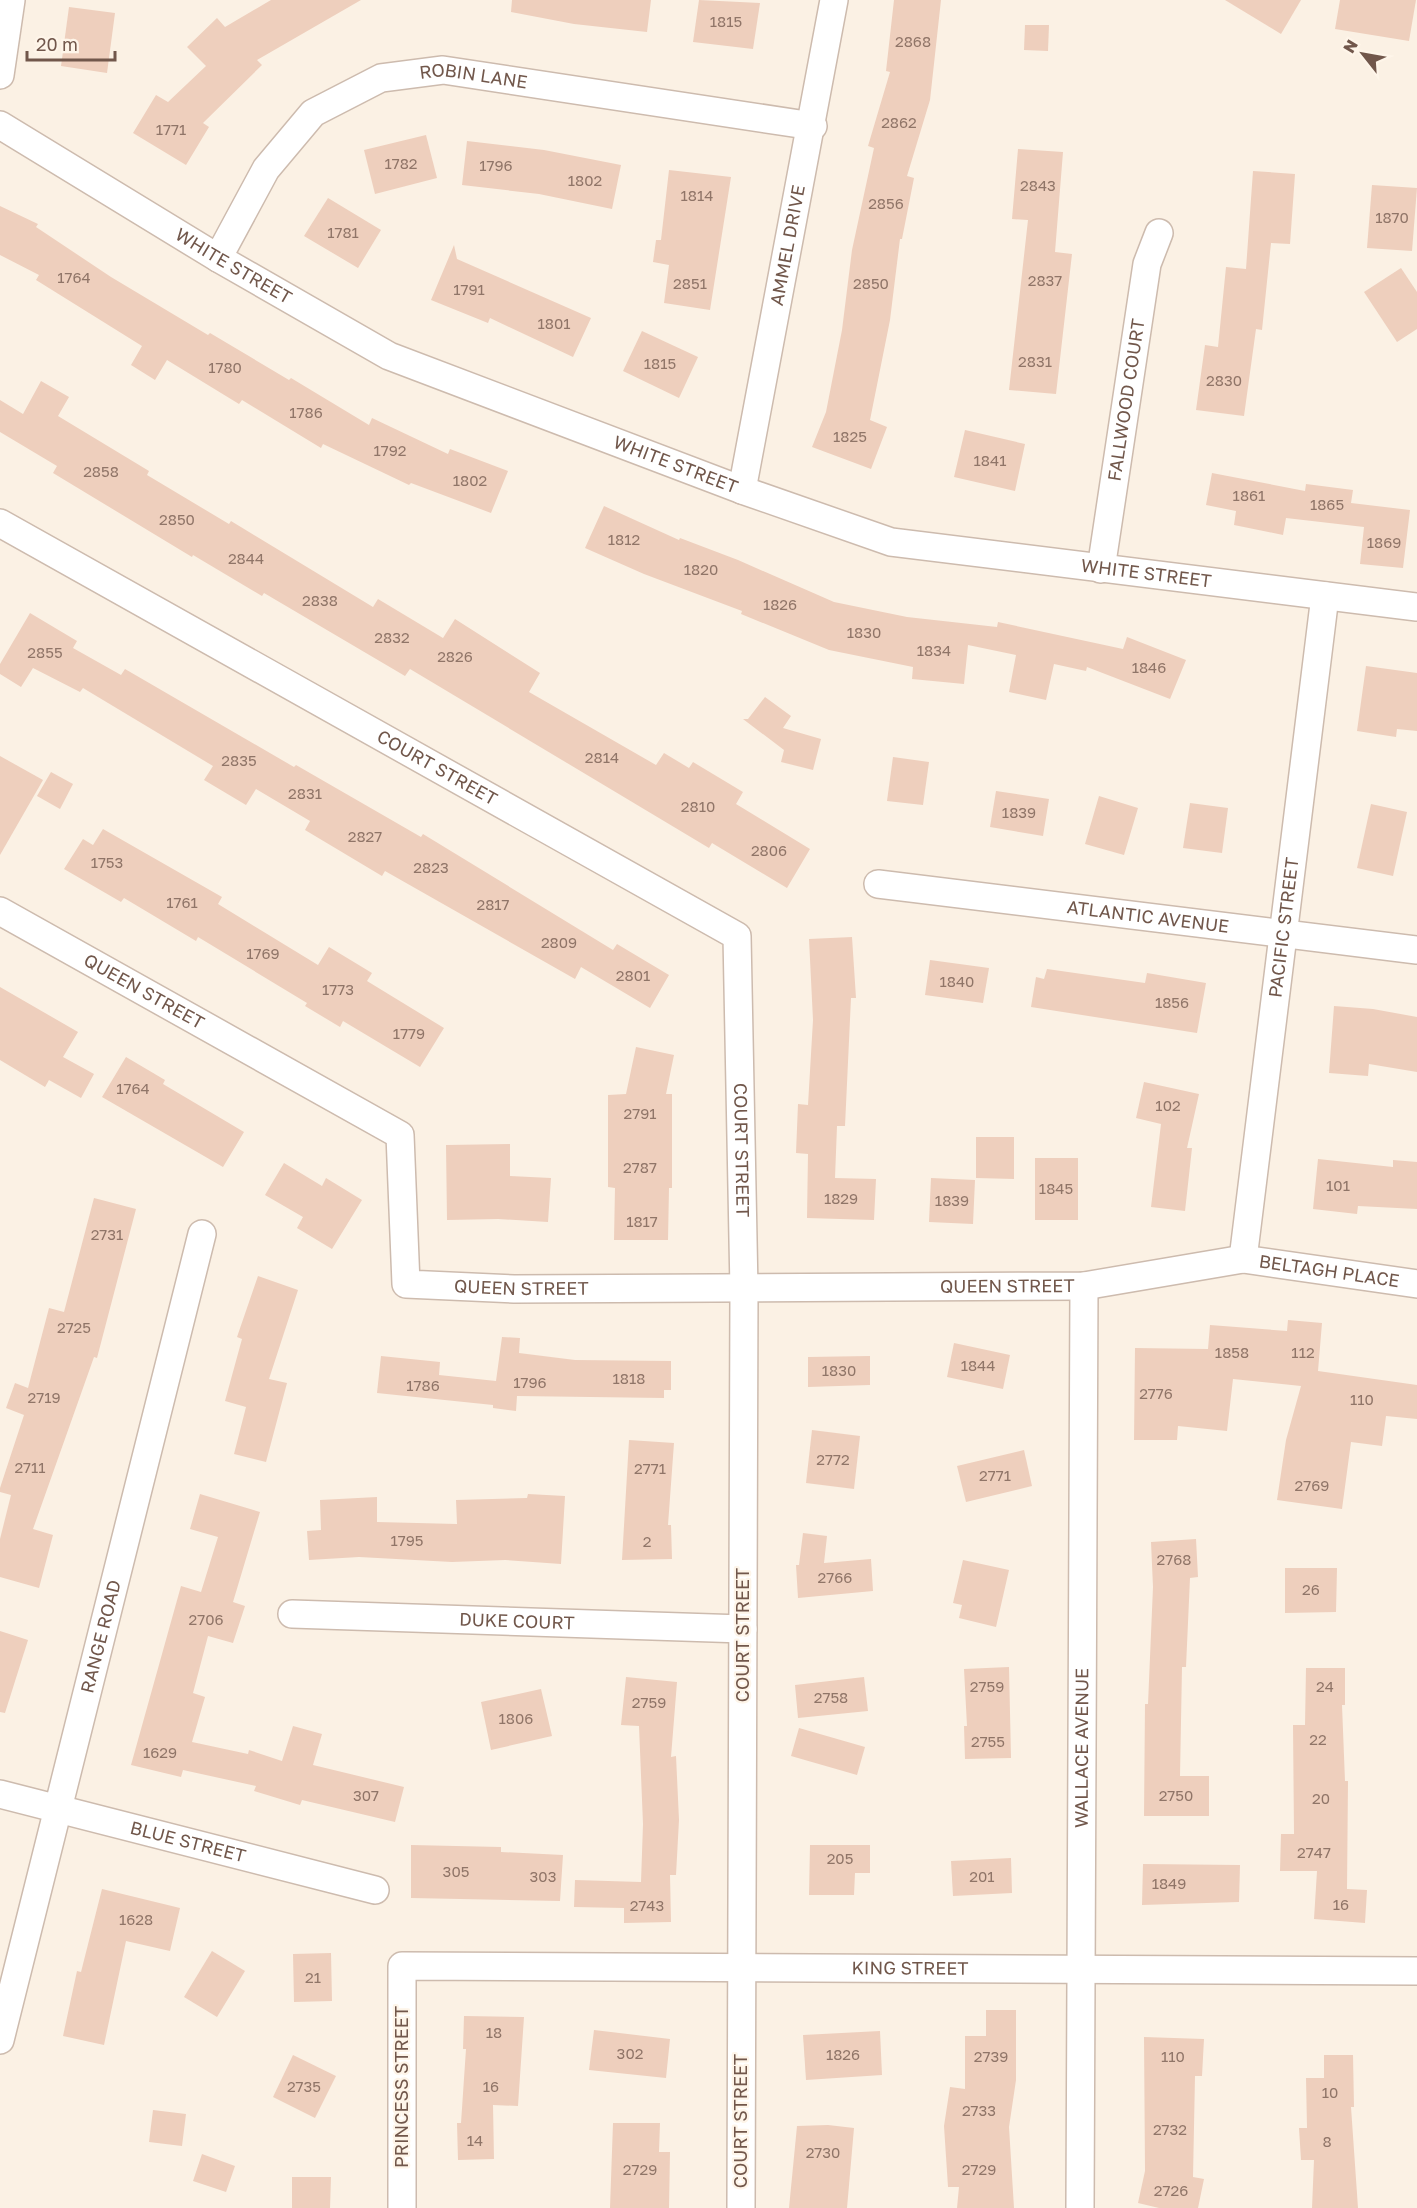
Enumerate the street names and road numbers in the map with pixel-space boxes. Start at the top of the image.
street label: ROBIN LANE [418,58,529,93]
street label: AMMEL DRIVE [765,183,809,307]
street label: WHITE STREET [172,223,296,308]
street label: FALLWOOD COURT [1102,317,1149,482]
street label: WHITE STREET [611,430,741,497]
street label: WHITE STREET [1080,554,1213,592]
street label: COURT STREET [373,725,502,810]
street label: PACIFIC STREET [1263,856,1303,999]
street label: ATLANTIC AVENUE [1066,895,1230,937]
street label: QUEEN STREET [80,948,209,1033]
street label: COURT STREET [730,1083,755,1218]
street label: BELTAGH PLACE [1258,1249,1401,1291]
street label: QUEEN STREET [454,1274,589,1299]
street label: QUEEN STREET [940,1274,1075,1297]
street label: COURT STREET [731,1568,753,1702]
street label: RANGE ROAD [75,1577,125,1695]
street label: DUKE COURT [459,1608,575,1633]
street label: WALLACE AVENUE [1070,1668,1092,1828]
street label: BLUE STREET [128,1816,248,1866]
street label: KING STREET [851,1956,969,1979]
street label: PRINCESS STREET [390,2006,412,2168]
street label: COURT STREET [729,2054,751,2188]

